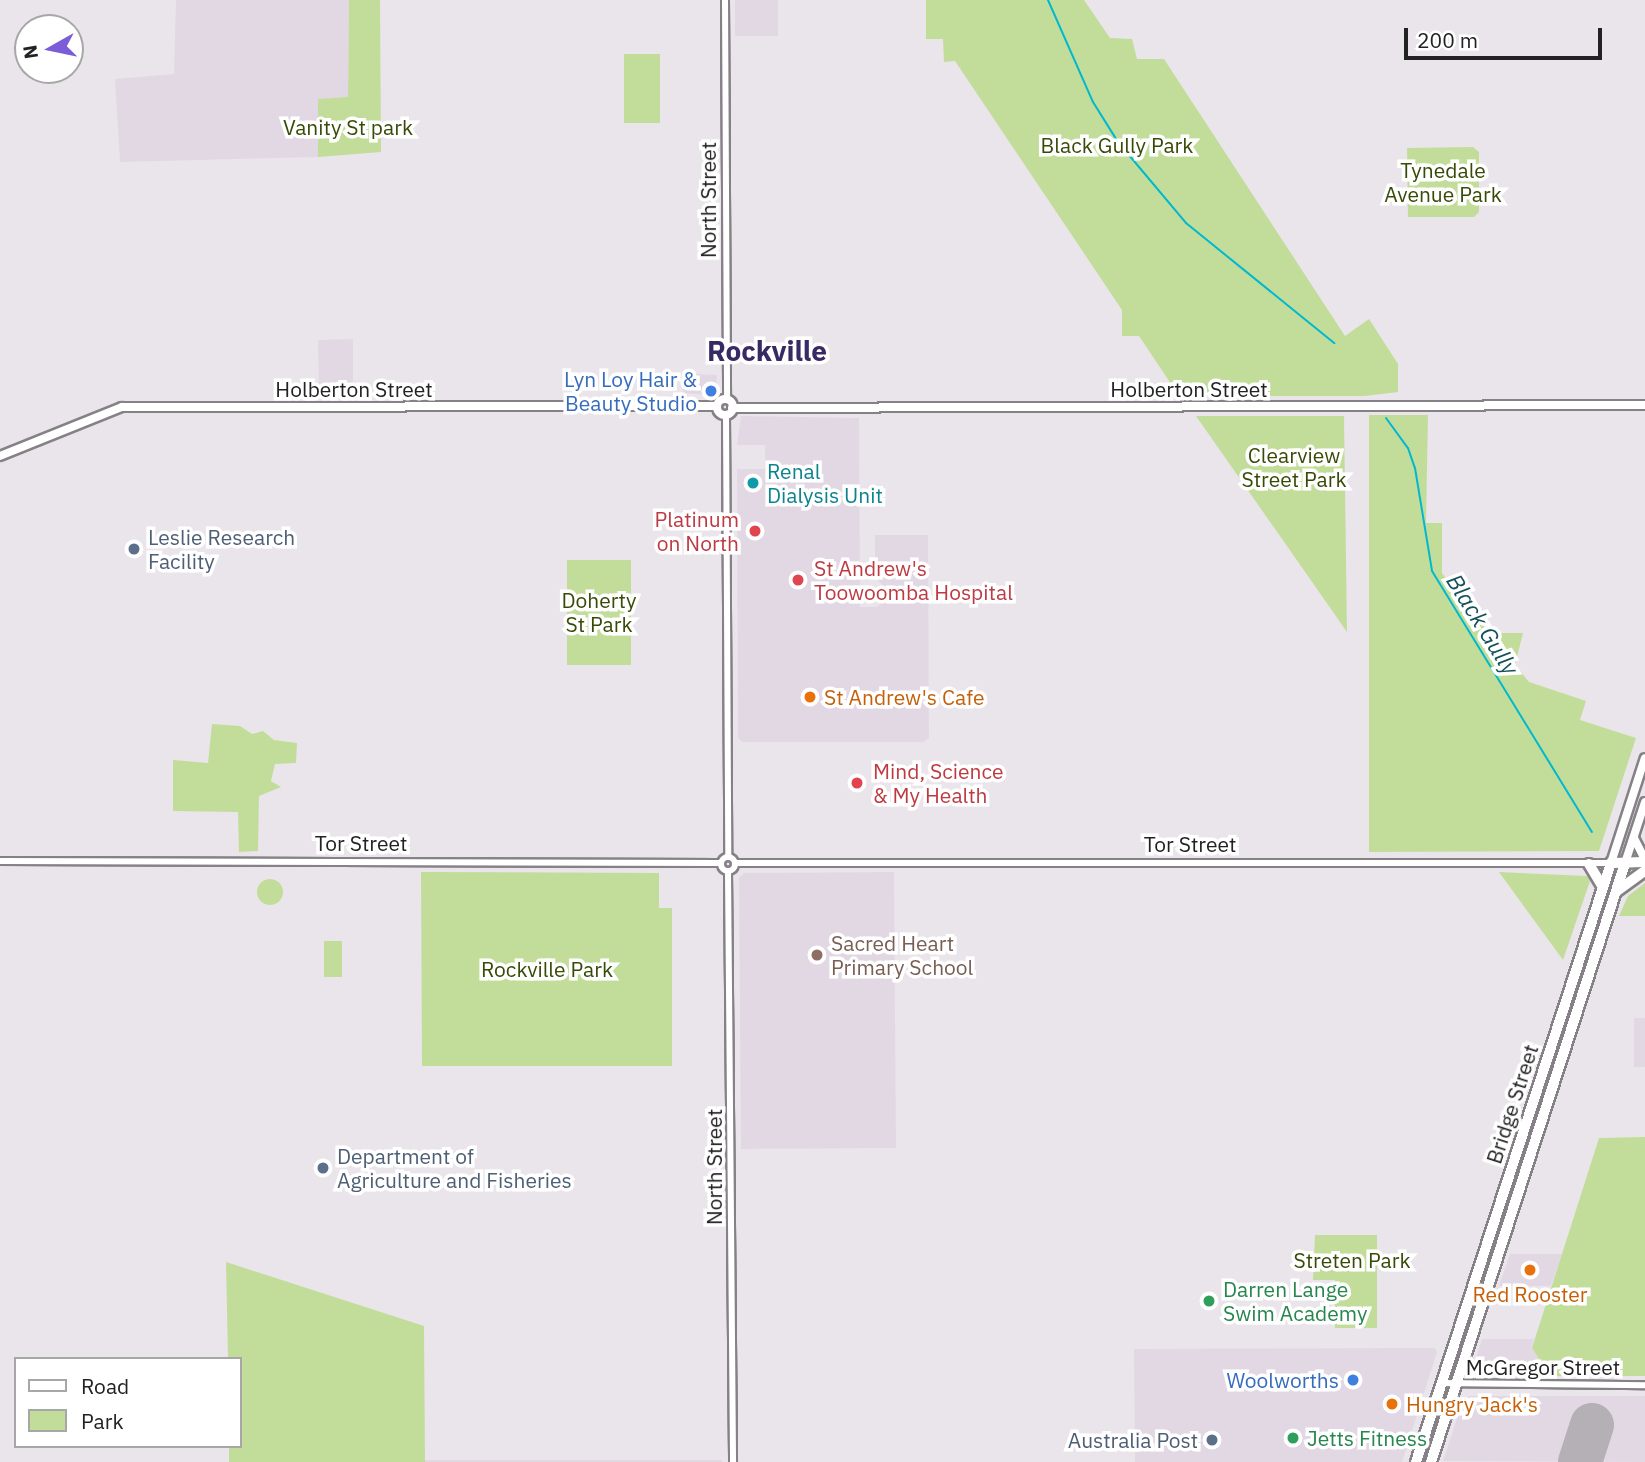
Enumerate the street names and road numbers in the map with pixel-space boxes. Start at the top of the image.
street label: North Street [695,142,721,258]
street label: Holberton Street [275,376,433,402]
street label: Holberton Street [1110,376,1268,402]
street label: Tor Street [315,830,407,856]
street label: Tor Street [1144,831,1236,857]
street label: Bridge Street [1481,1041,1543,1167]
street label: North Street [701,1109,727,1225]
street label: McGregor Street [1466,1354,1620,1380]

